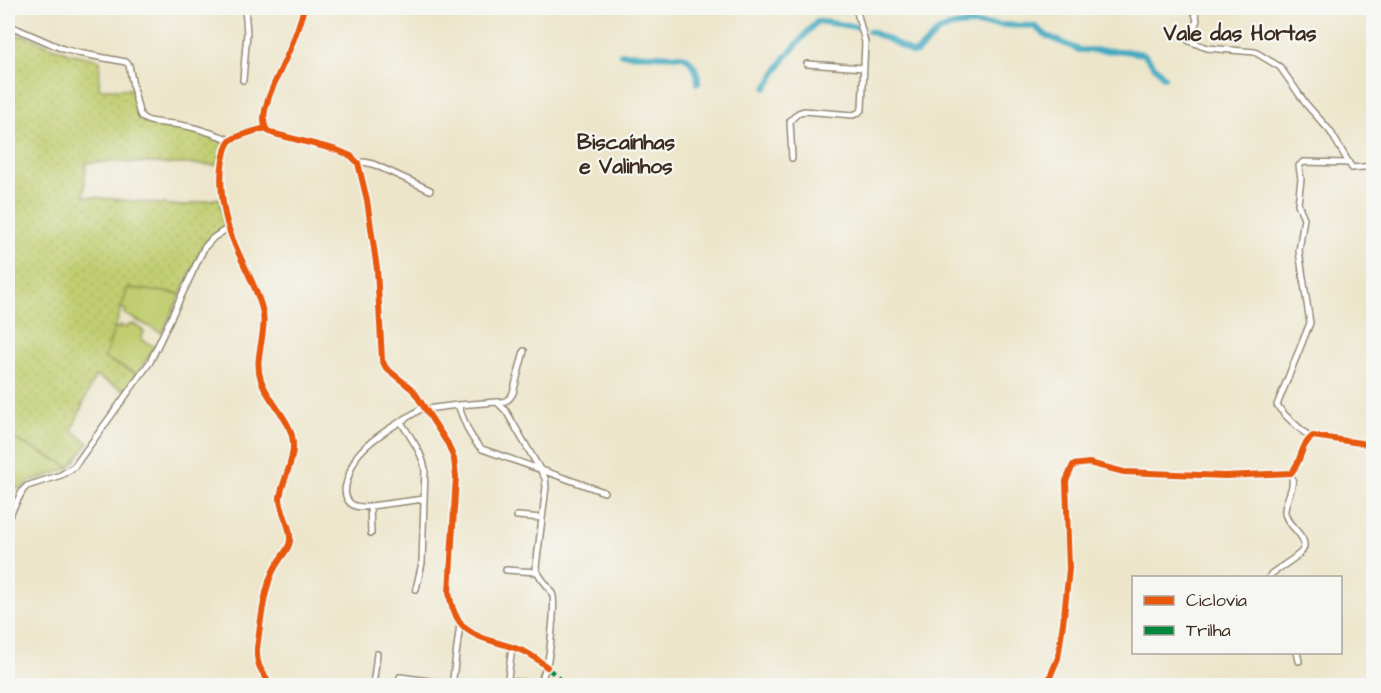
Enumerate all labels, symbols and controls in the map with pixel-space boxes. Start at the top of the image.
district label: Vale das Hortas [1162,19,1317,48]
district label: Biscaínhas e Valinhos [577,128,675,181]
legend [1132,576,1342,654]
text: Ciclovia [1186,588,1247,613]
text: Trilha [1186,618,1231,643]

